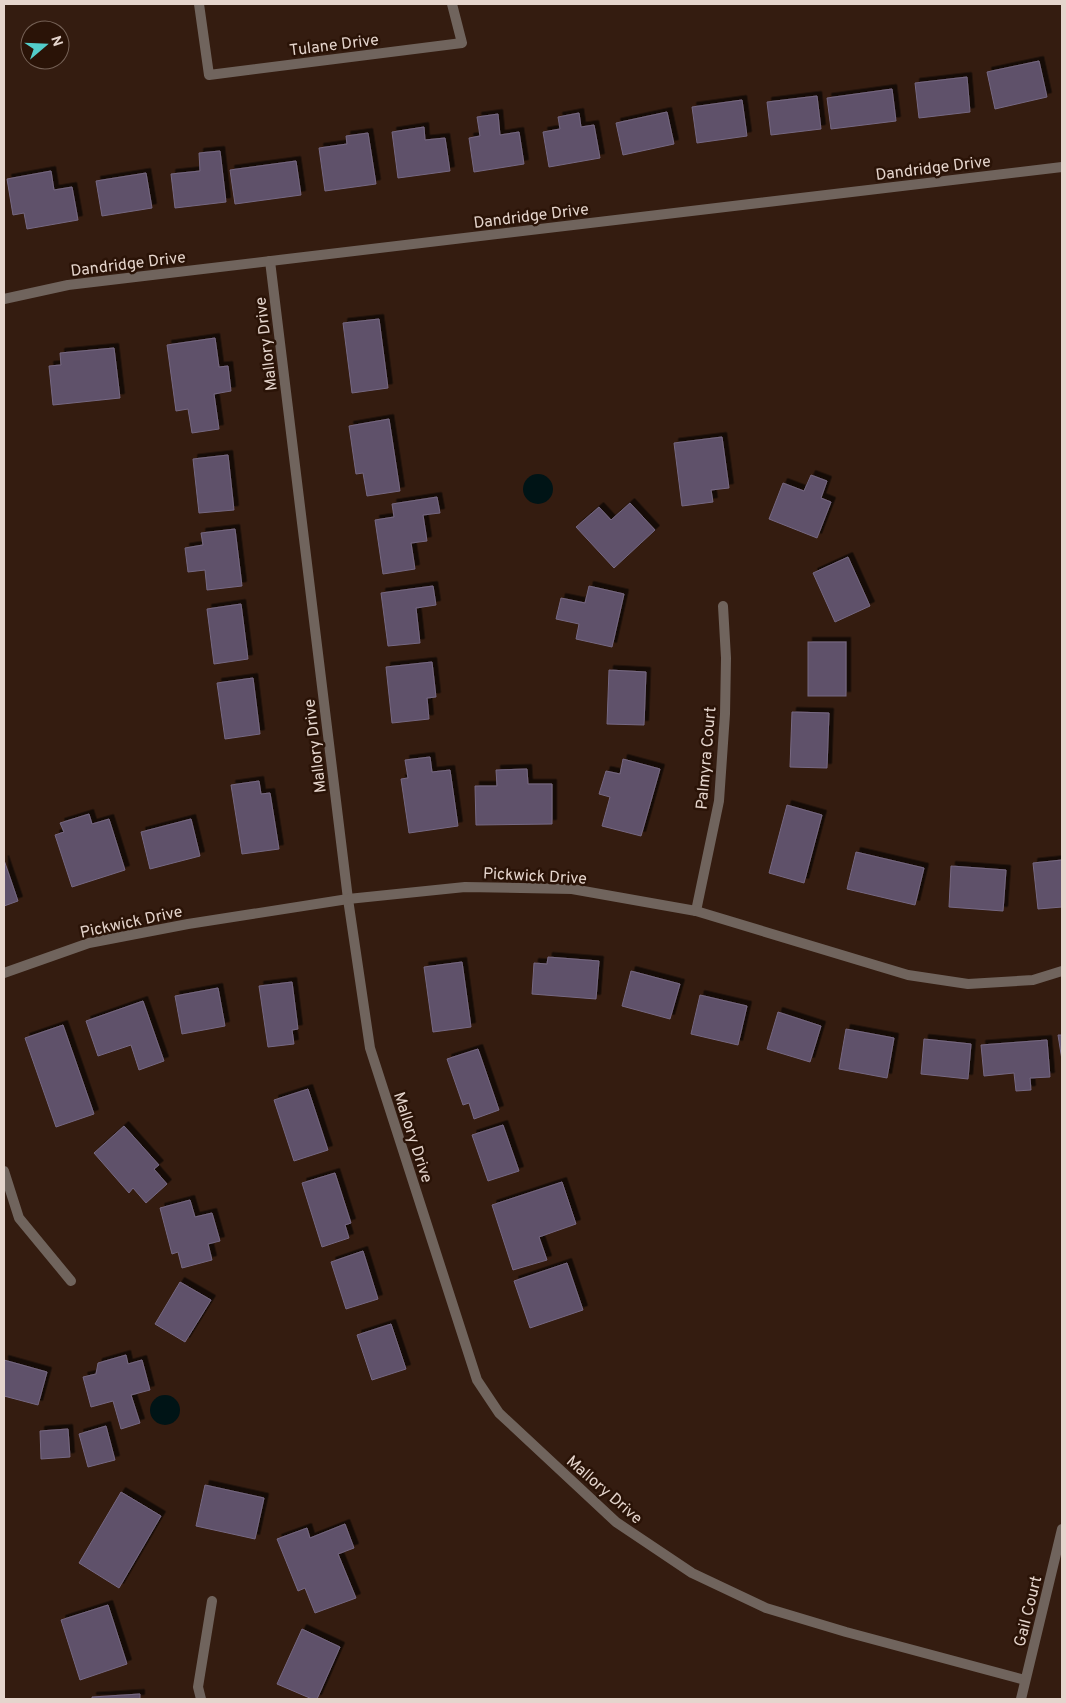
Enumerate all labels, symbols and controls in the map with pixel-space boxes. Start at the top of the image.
north arrow [20,20,70,70]
street label: Tulane Drive [288,31,380,61]
text: N [46,34,66,49]
street label: Dandridge Drive [875,152,992,186]
street label: Dandridge Drive [473,200,590,234]
street label: Dandridge Drive [70,248,187,282]
street label: Mallory Drive [251,296,283,392]
street label: Mallory Drive [300,698,332,794]
street label: Palmyra Court [693,706,721,811]
street label: Pickwick Drive [482,864,587,890]
street label: Pickwick Drive [78,902,184,944]
street label: Mallory Drive [388,1090,436,1186]
street label: Mallory Drive [561,1452,646,1529]
street label: Gail Court [1010,1574,1047,1649]

